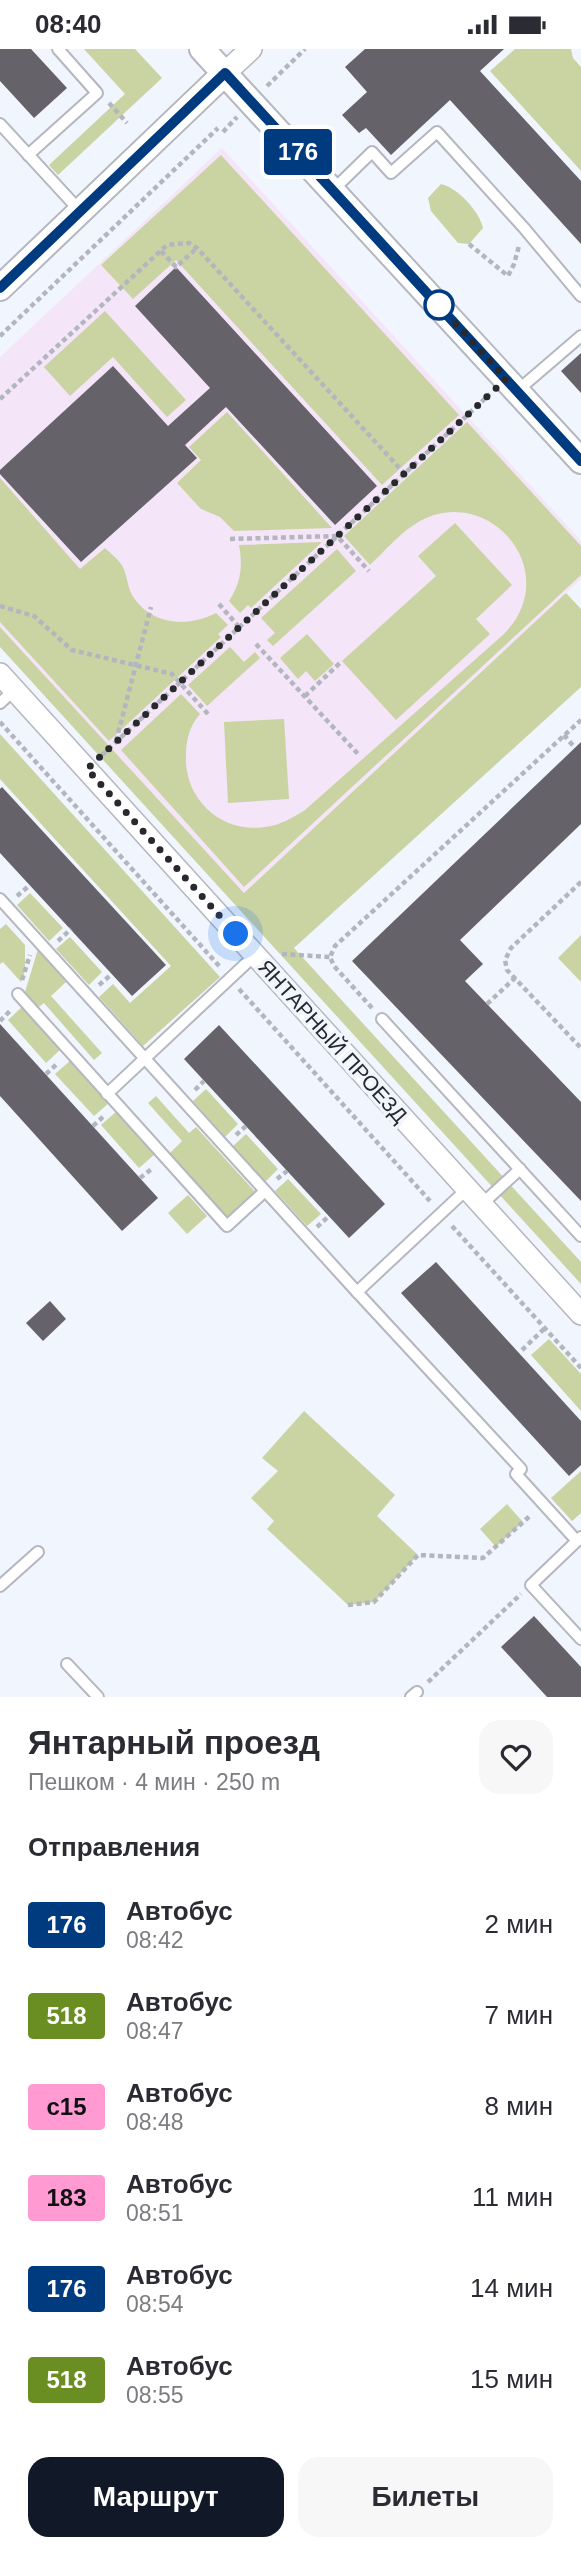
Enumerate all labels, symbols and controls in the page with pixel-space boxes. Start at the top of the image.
text: 08:40 [35,9,102,39]
line badge: 176 [258,129,338,175]
text: 176 [278,138,318,165]
unlabelled marker [424,290,454,320]
your location [218,916,253,951]
street label: ЯНТАРНЫЙ ПРОЕЗД [254,955,412,1127]
button: heart [479,1720,553,1794]
text: Янтарный проезд [28,1724,320,1761]
text: Пешком · 4 мин · 250 m [28,1769,280,1795]
text: Отправления [28,1832,200,1862]
text: Автобус [126,1896,233,1926]
text: 2 мин [485,1909,553,1939]
text: 176 [46,1911,87,1938]
text: 08:42 [126,1927,184,1953]
text: Автобус [126,1987,233,2017]
text: 7 мин [485,2000,553,2030]
text: 518 [46,2002,87,2029]
text: 08:47 [126,2018,184,2044]
text: Автобус [126,2078,233,2108]
text: 8 мин [485,2091,553,2121]
text: с15 [46,2093,87,2120]
text: 08:48 [126,2109,184,2135]
text: Автобус [126,2169,233,2199]
text: 11 мин [472,2182,553,2212]
text: 183 [46,2184,87,2211]
text: 08:51 [126,2200,184,2226]
text: Автобус [126,2260,233,2290]
text: 14 мин [470,2273,553,2303]
text: 176 [46,2275,87,2302]
text: 08:54 [126,2291,184,2317]
text: Автобус [126,2351,233,2381]
text: 15 мин [470,2364,553,2394]
text: 518 [46,2366,87,2393]
text: 08:55 [126,2382,184,2408]
button: Маршрут [28,2457,284,2537]
button: Билеты [298,2457,553,2537]

